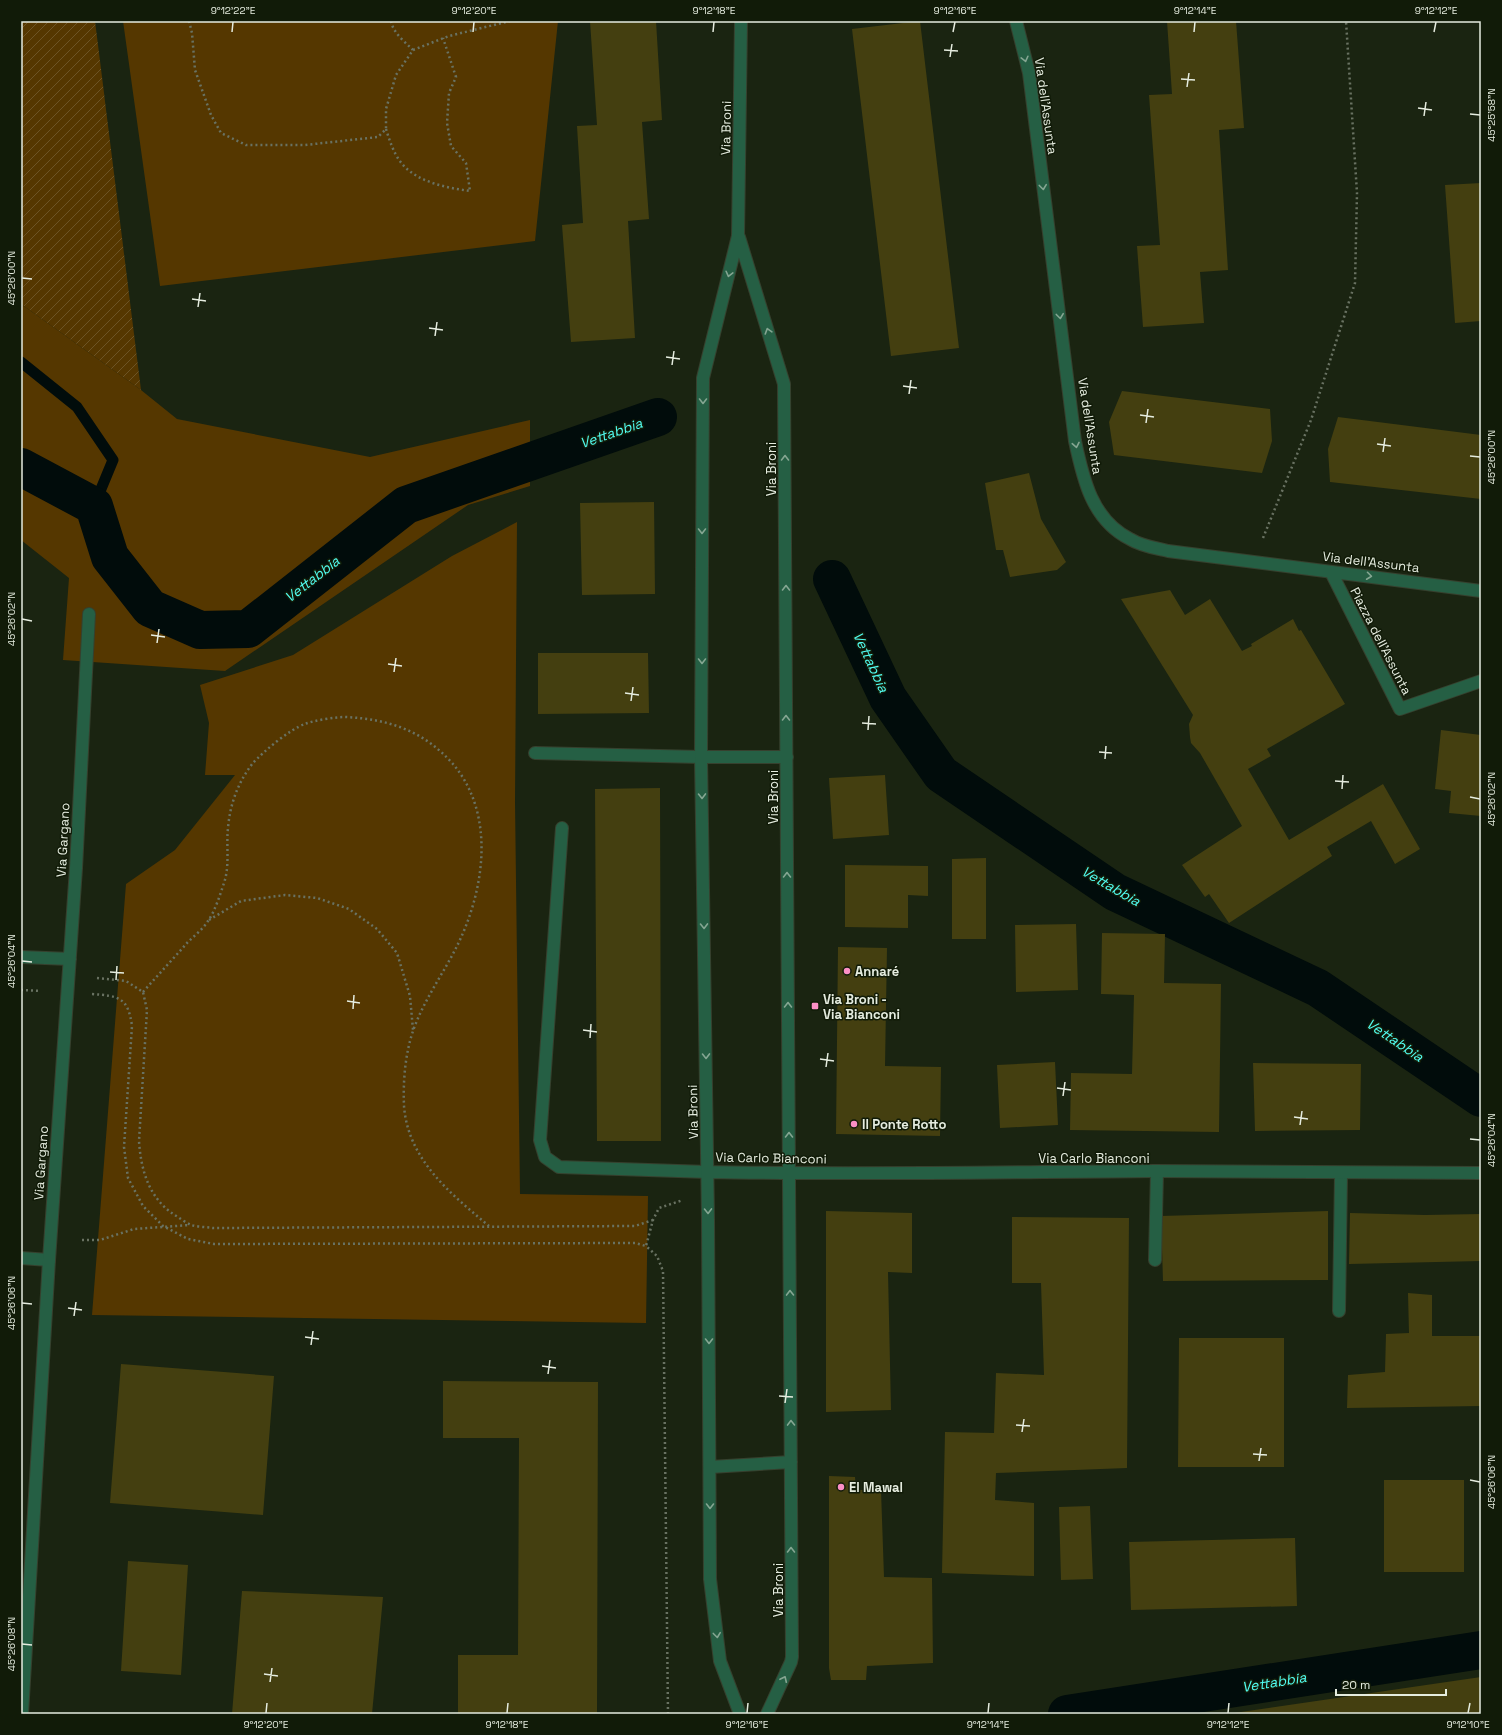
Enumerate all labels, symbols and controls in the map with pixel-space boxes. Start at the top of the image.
text: 9°12'22"E [211,4,256,17]
text: 9°12'20"E [452,4,497,17]
text: 9°12'18"E [693,4,736,17]
text: 9°12'16"E [934,4,977,17]
text: 9°12'14"E [1174,4,1217,17]
text: 9°12'12"E [1415,4,1458,17]
one-way arrow [1021,56,1029,62]
street label: Via dell'Assunta [1031,56,1061,156]
text: 45°25'58"N [1485,88,1498,142]
street label: Via Broni [717,101,735,155]
one-way arrow [1039,184,1048,190]
text: 45°26'00"N [5,251,18,305]
one-way arrow [725,271,733,277]
one-way arrow [1055,313,1064,319]
one-way arrow [764,327,773,334]
street label: Via dell'Assunta [1074,376,1106,476]
one-way arrow [699,398,707,404]
water label: Vettabbia [577,414,646,452]
text: 45°26'00"N [1485,430,1498,484]
street label: Via Broni [763,442,780,496]
one-way arrow [1072,442,1080,448]
one-way arrow [781,455,789,461]
one-way arrow [698,528,706,534]
street label: Via dell'Assunta [1321,548,1421,576]
water label: Vettabbia [281,551,344,606]
one-way arrow [1366,572,1372,581]
street label: Piazza dell'Assunta [1347,584,1416,698]
one-way arrow [781,585,790,591]
text: 45°26'02"N [5,592,18,646]
water label: Vettabbia [849,629,893,696]
one-way arrow [697,658,706,664]
one-way arrow [782,715,790,721]
street label: Via Broni [765,770,782,824]
text: 45°26'02"N [1485,772,1498,826]
one-way arrow [698,793,706,799]
street label: Via Gargano [53,802,73,878]
water label: Vettabbia [1078,862,1144,911]
one-way arrow [783,872,791,878]
one-way arrow [700,923,708,929]
text: 45°26'04"N [5,934,18,988]
place label: Annaré [855,963,899,980]
marker: Annaré [842,966,852,976]
place label: Via Broni - Via Bianconi [823,991,900,1023]
marker: Via Broni - Via Bianconi [810,1001,820,1011]
one-way arrow [784,1002,792,1008]
water label: Vettabbia [1363,1014,1428,1066]
one-way arrow [702,1053,710,1059]
street label: Via Broni [684,1085,702,1139]
text: 45°26'04"N [1485,1113,1498,1167]
place label: Il Ponte Rotto [862,1116,947,1133]
marker: Il Ponte Rotto [849,1119,859,1129]
street label: Via Gargano [30,1125,52,1201]
one-way arrow [785,1132,793,1138]
street label: Via Carlo Bianconi [715,1149,827,1167]
street label: Via Carlo Bianconi [1038,1150,1150,1167]
one-way arrow [704,1208,712,1214]
text: 45°26'06"N [5,1276,18,1330]
one-way arrow [786,1290,794,1296]
one-way arrow [705,1338,713,1344]
one-way arrow [787,1420,795,1426]
text: 45°26'06"N [1485,1455,1498,1509]
place label: El Mawal [849,1479,903,1496]
marker: El Mawal [836,1482,846,1492]
one-way arrow [706,1503,714,1509]
one-way arrow [787,1547,795,1553]
street label: Via Broni [770,1563,787,1617]
text: 45°26'08"N [5,1617,18,1671]
one-way arrow [712,1632,721,1638]
water label: Vettabbia [1241,1668,1308,1696]
scale bar [1336,1671,1446,1697]
one-way arrow [779,1675,787,1683]
text: 20 m [1342,1677,1370,1693]
text: 9°12'20"E [244,1718,289,1731]
text: 9°12'18"E [486,1718,529,1731]
text: 9°12'16"E [726,1718,769,1731]
text: 9°12'14"E [967,1718,1010,1731]
text: 9°12'12"E [1207,1718,1250,1731]
text: 9°12'10"E [1446,1718,1490,1731]

